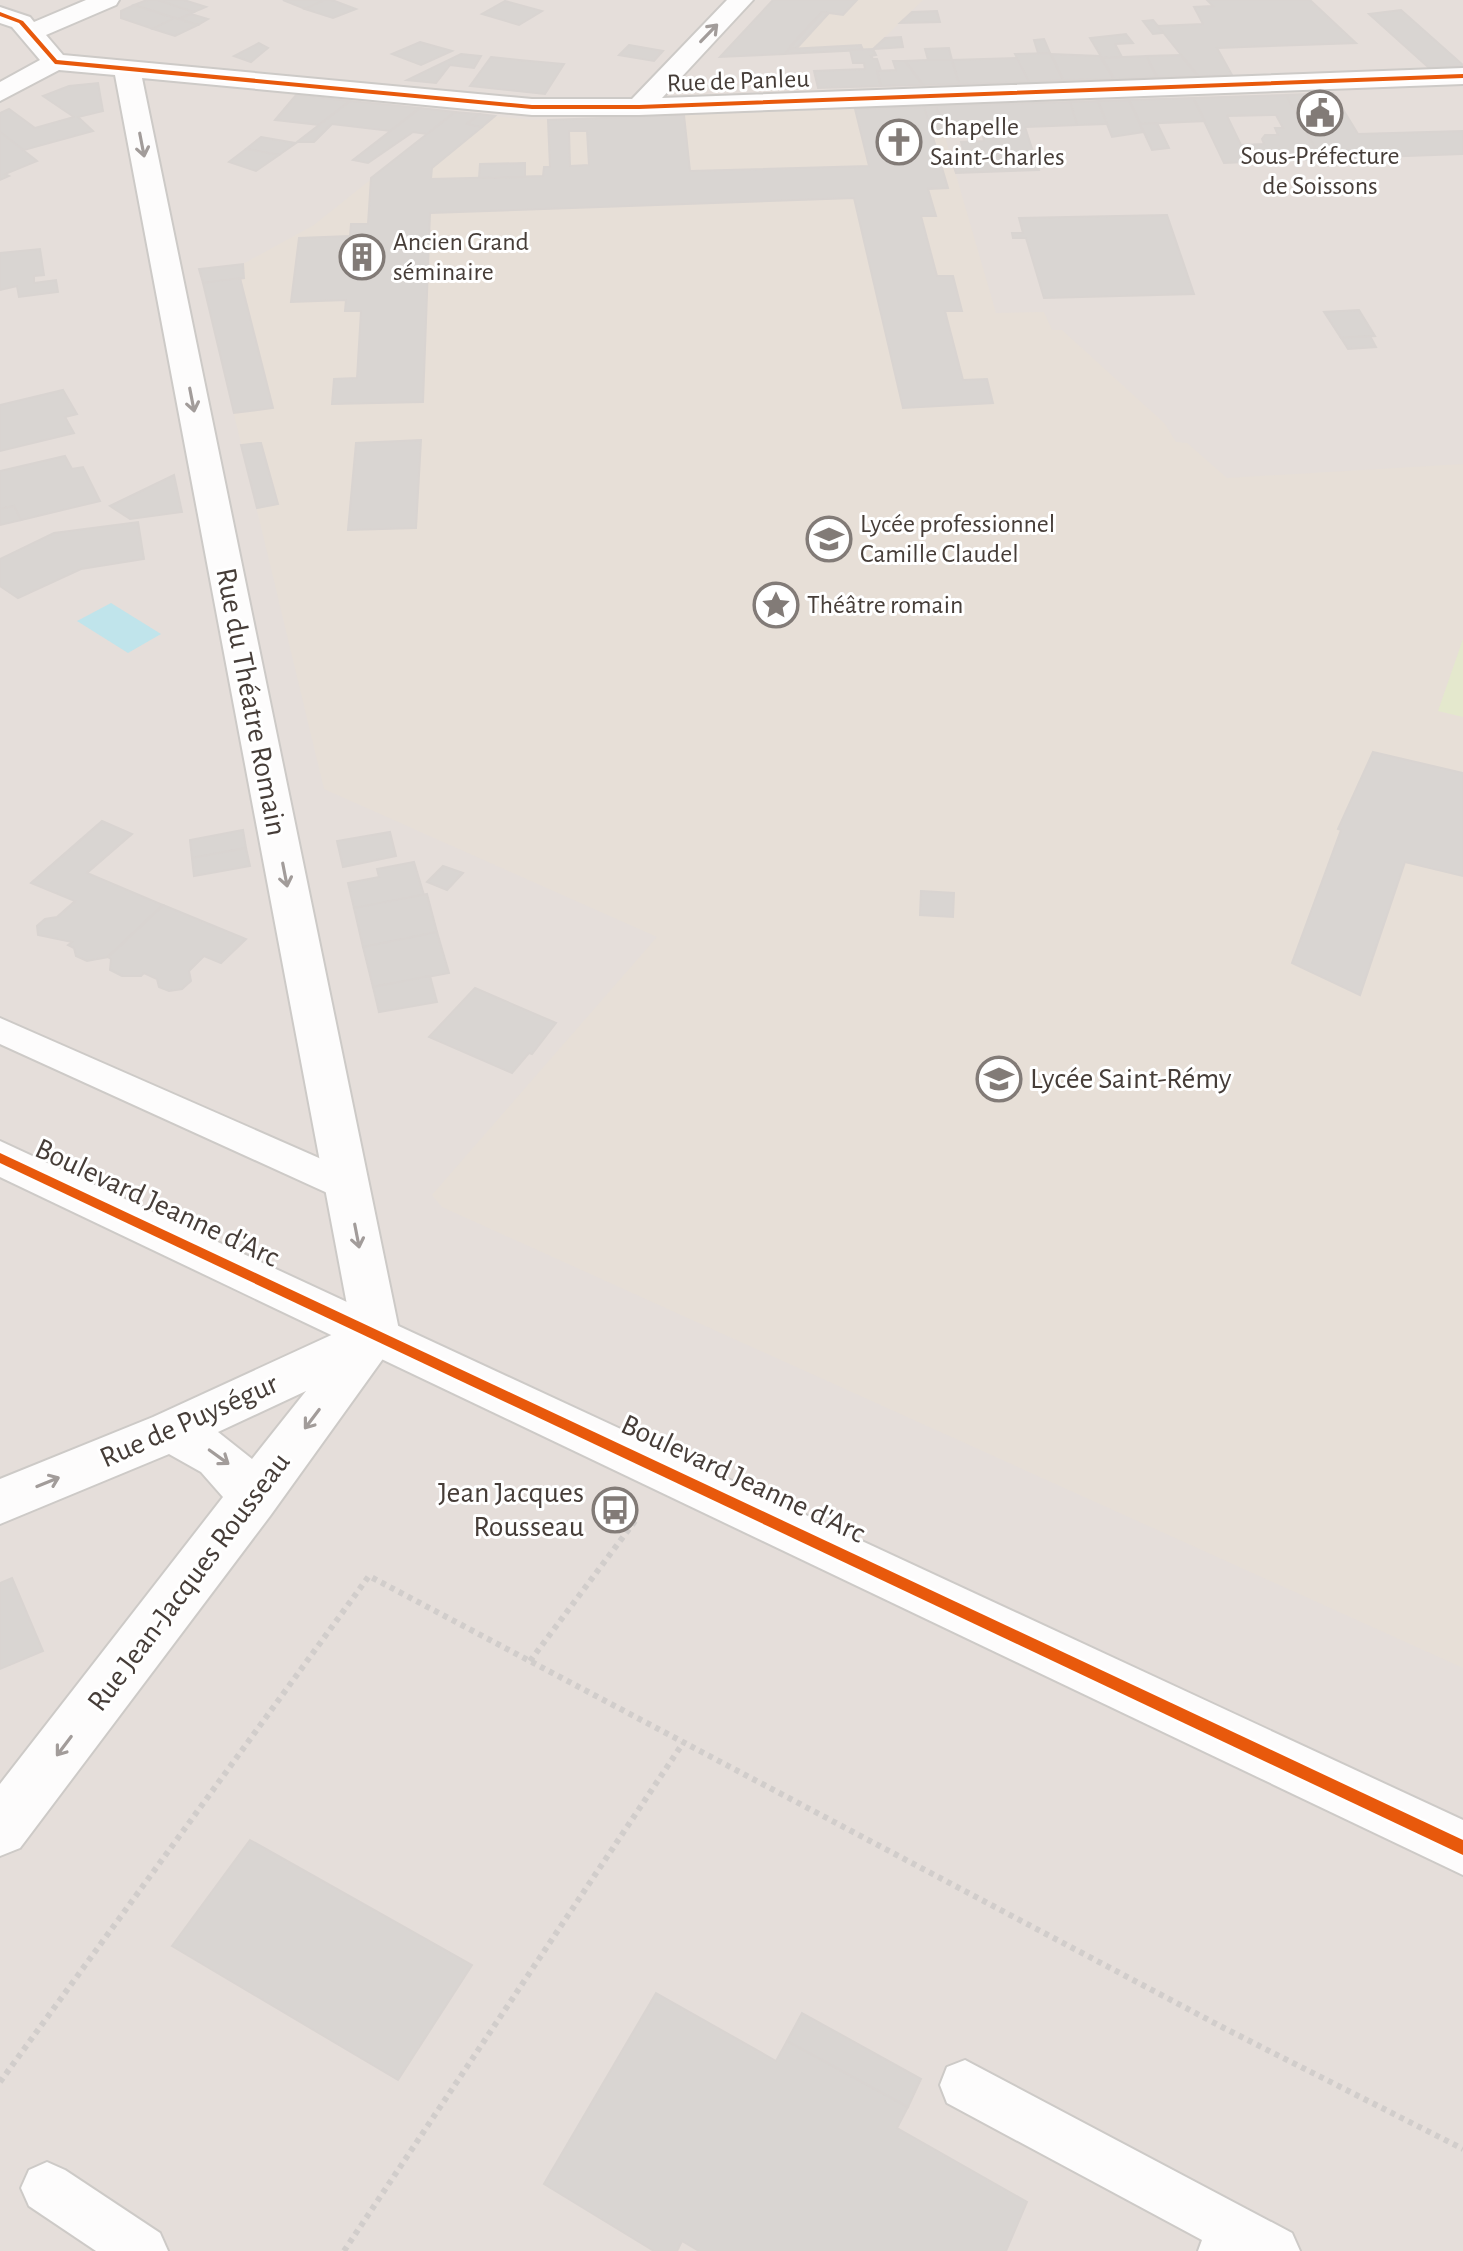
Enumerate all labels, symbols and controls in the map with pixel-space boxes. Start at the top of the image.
one-way arrow [700,23,719,43]
street label: Rue de Panleu [666,66,810,96]
public building icon: Sous-Préfecture de Soissons [1296,89,1344,137]
place label: Chapelle Saint-Charles [930,114,1065,170]
church icon: Chapelle Saint-Charles [875,118,923,166]
one-way arrow [135,132,150,157]
place label: Sous-Préfecture de Soissons [1240,143,1400,199]
place label: Ancien Grand séminaire [393,229,529,285]
building icon: Ancien Grand séminaire [338,233,386,281]
one-way arrow [185,387,200,413]
place label: Lycée professionnel Camille Claudel [860,511,1055,567]
school or university icon: Lycée professionnel Camille Claudel [805,515,853,563]
street label: Rue du Théatre Romain [210,566,292,838]
place icon: Théâtre romain [752,581,800,629]
place label: Théâtre romain [807,592,963,618]
one-way arrow [278,862,293,887]
school or university icon: Lycée Saint-Rémy [975,1055,1023,1103]
place label: Lycée Saint-Rémy [1030,1064,1232,1094]
street label: Boulevard Jeanne d'Arc [30,1133,284,1273]
one-way arrow [350,1223,365,1248]
street label: Rue de Puységur [96,1368,283,1474]
one-way arrow [304,1408,321,1430]
street label: Boulevard Jeanne d'Arc [616,1409,870,1549]
street label: Rue Jean-Jacques Rousseau [82,1447,296,1717]
one-way arrow [208,1448,229,1465]
one-way arrow [35,1474,60,1489]
place label: Jean Jacques Rousseau [438,1478,584,1542]
bus stop icon: Jean Jacques Rousseau [591,1486,639,1534]
one-way arrow [55,1735,72,1757]

